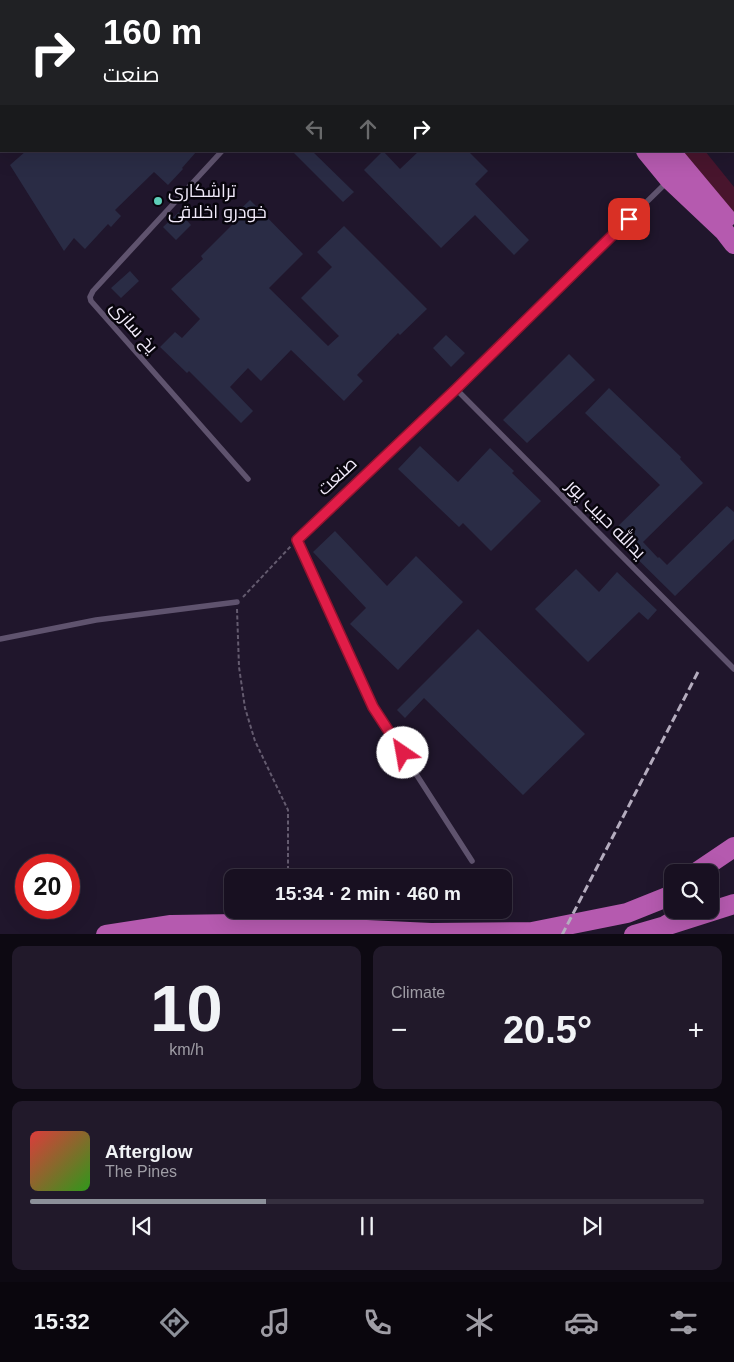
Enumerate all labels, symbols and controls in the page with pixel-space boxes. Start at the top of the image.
text: 160 m [103,12,202,51]
icon: right [20,20,85,85]
text: صنعت [103,62,159,87]
icon: left [301,115,329,143]
icon: ahead [354,115,382,143]
icon: right [407,115,435,143]
place label: تراشکاری خودرو اخلاقی [168,181,267,223]
marker: تراشکاری خودرو اخلاقی [152,195,164,207]
pin [608,198,650,240]
icon: arrive [615,205,643,233]
street label: یخ سازی [105,297,162,358]
street label: صنعت [313,453,361,499]
street label: یدالله حبیب پور [560,473,651,564]
position arrow [376,726,428,778]
speed limit sign: 20 [15,854,80,919]
map controls [664,864,719,919]
button: search [664,864,719,919]
text: 15:34 · 2 min · 460 m [275,883,461,904]
text: 10 [150,972,223,1045]
text: Climate [391,984,445,1001]
text: 20.5° [503,1009,592,1051]
text: − [391,1014,407,1045]
text: + [688,1014,704,1045]
text: km/h [169,1041,204,1058]
text: Afterglow [105,1141,193,1162]
text: The Pines [105,1163,177,1180]
icon: previous [128,1212,156,1240]
icon: pause [353,1212,381,1240]
icon: next [578,1212,606,1240]
icon: directions [157,1305,192,1340]
icon: music [258,1305,293,1340]
icon: phone [360,1305,395,1340]
icon: climate [462,1305,497,1340]
icon: car [564,1305,599,1340]
icon: filters [666,1305,701,1340]
text: 15:32 [33,1309,90,1334]

